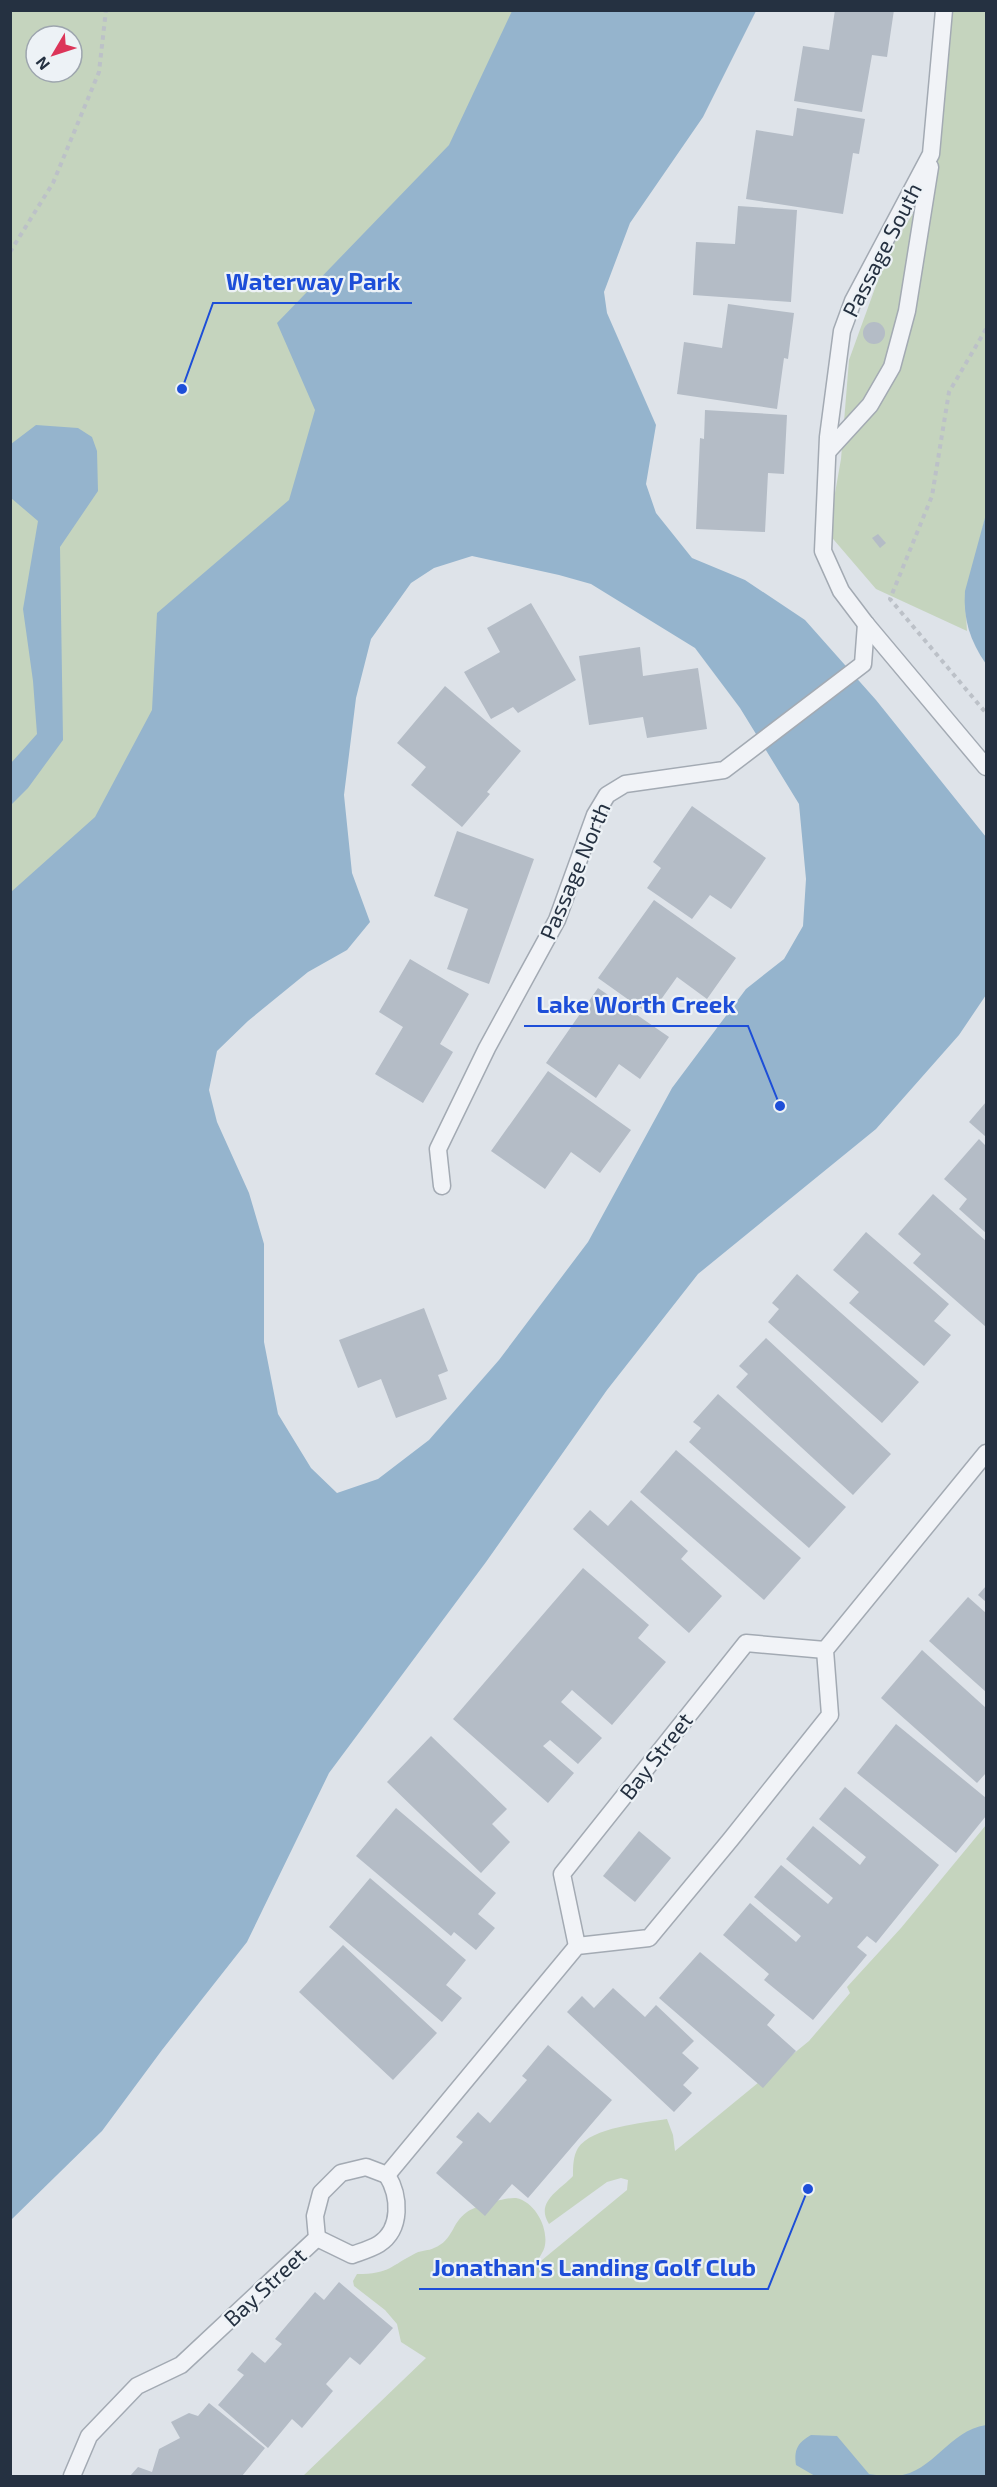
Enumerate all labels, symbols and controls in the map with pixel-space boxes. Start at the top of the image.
north arrow [24,24,84,84]
text: N [31,53,53,74]
street label: Passage South [836,178,926,321]
callout: Waterway Park [213,261,412,303]
text: Waterway Park [226,266,401,295]
street label: Passage North [534,798,615,943]
callout: Lake Worth Creek [524,984,748,1026]
text: Lake Worth Creek [536,989,736,1018]
street label: Bay Street [613,1707,697,1804]
street label: Bay Street [218,2242,311,2331]
callout: Jonathan's Landing Golf Club [419,2247,768,2289]
text: Jonathan's Landing Golf Club [432,2252,756,2281]

